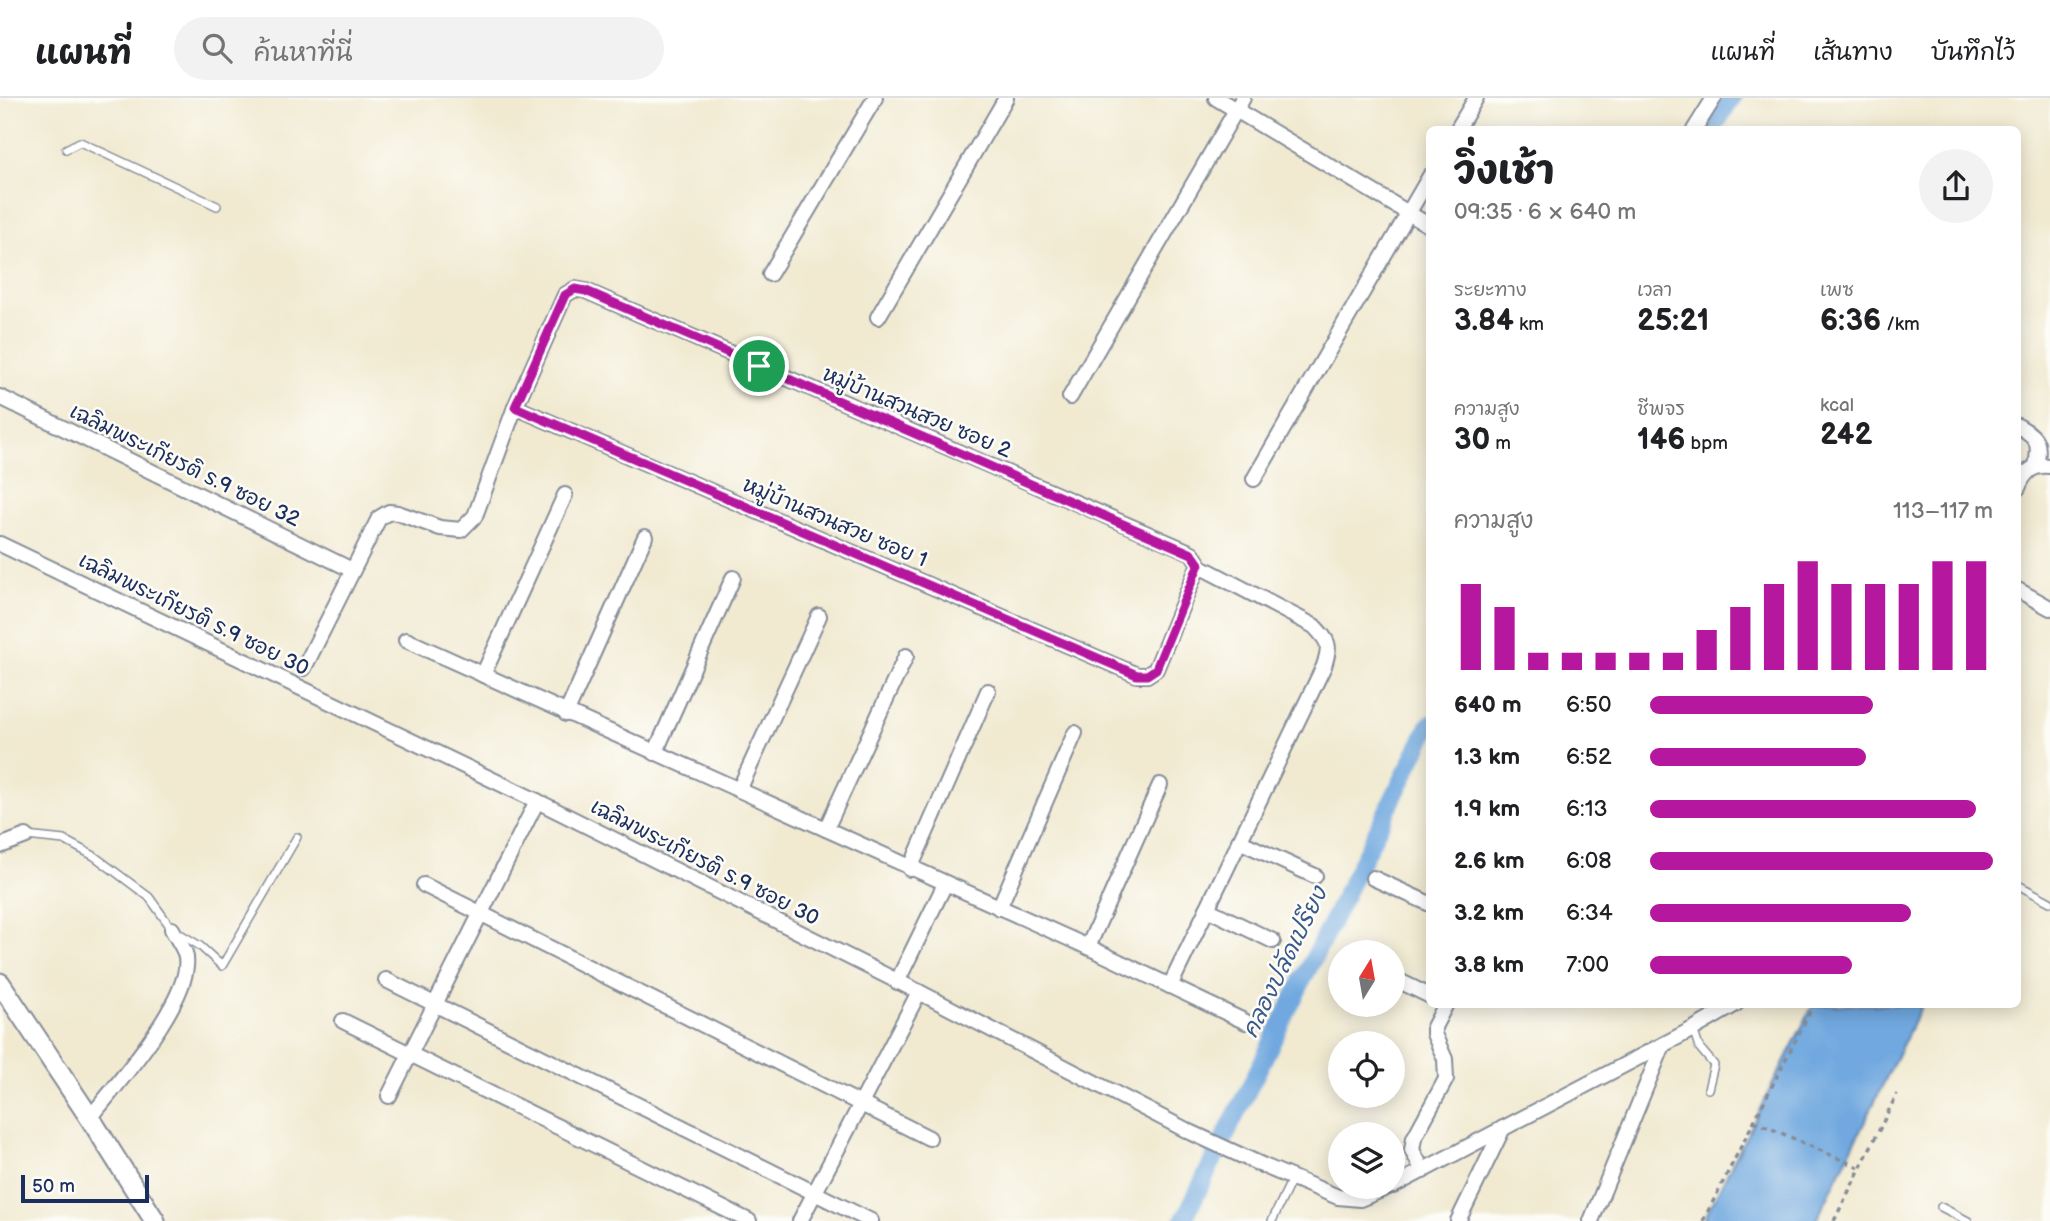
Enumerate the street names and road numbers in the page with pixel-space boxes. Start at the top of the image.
street label: หมู่บ้านสวนสวย ซอย 2 [818,361,1016,466]
street label: เฉลิมพระเกียรติ ร.9 ซอย 32 [66,399,304,532]
street label: หมู่บ้านสวนสวย ซอย 1 [738,471,931,575]
street label: เฉลิมพระเกียรติ ร.9 ซอย 30 [75,548,313,681]
street label: เฉลิมพระเกียรติ ร.9 ซอย 30 [586,794,823,931]

